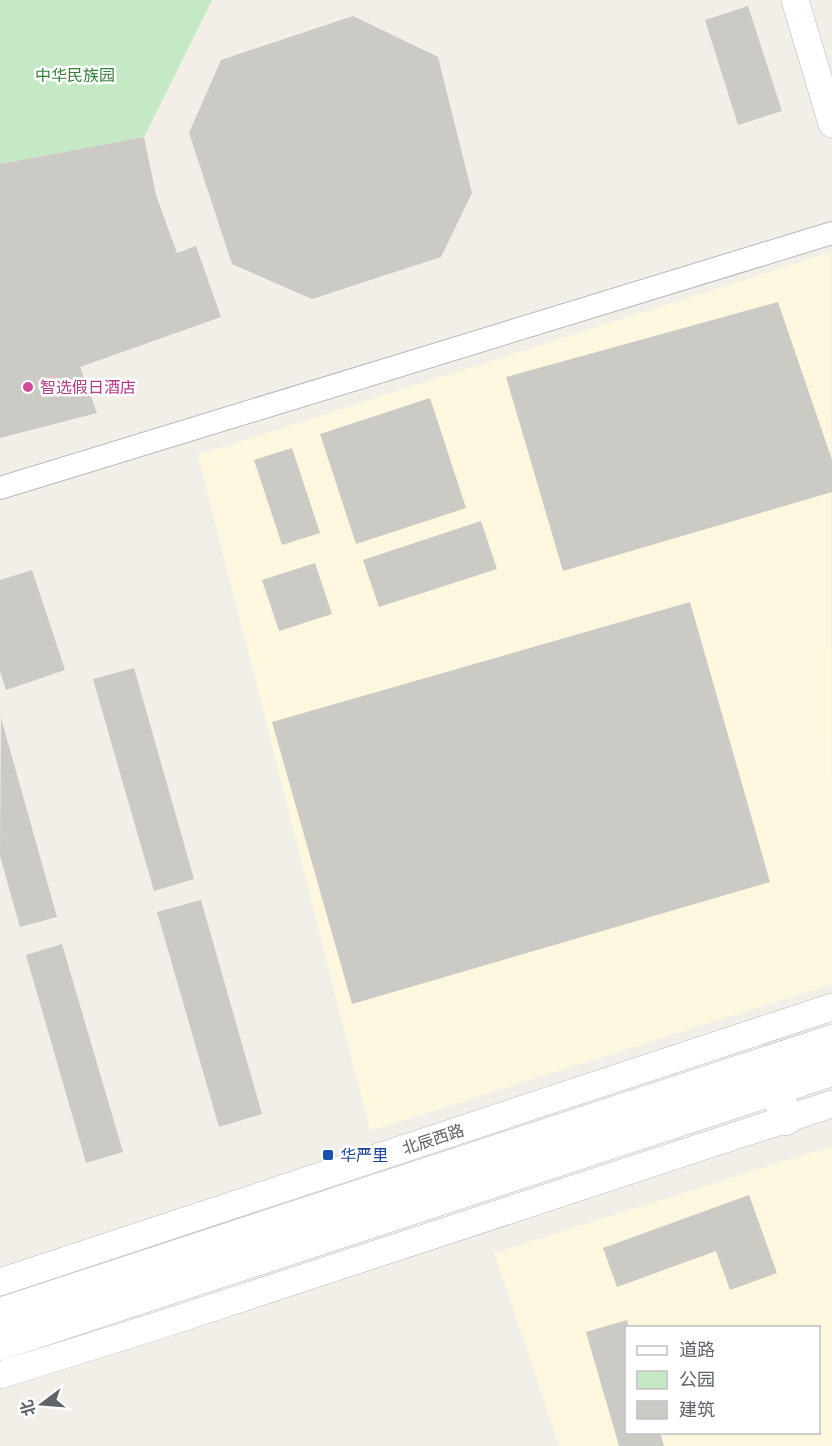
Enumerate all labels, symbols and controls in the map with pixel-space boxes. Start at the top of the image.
park label: 中华民族园 [35,66,115,85]
place label: 智选假日酒店 [40,378,136,397]
marker: 智选假日酒店 [21,380,35,394]
street label: 北辰西路 [400,1121,467,1158]
place label: 华严里 [340,1146,388,1165]
marker: 华严里 [321,1148,335,1162]
legend [625,1326,820,1434]
text: 道路 [679,1339,715,1360]
text: 公园 [679,1369,715,1390]
north arrow [12,1374,72,1434]
text: 北 [17,1398,39,1418]
text: 建筑 [679,1399,715,1420]

